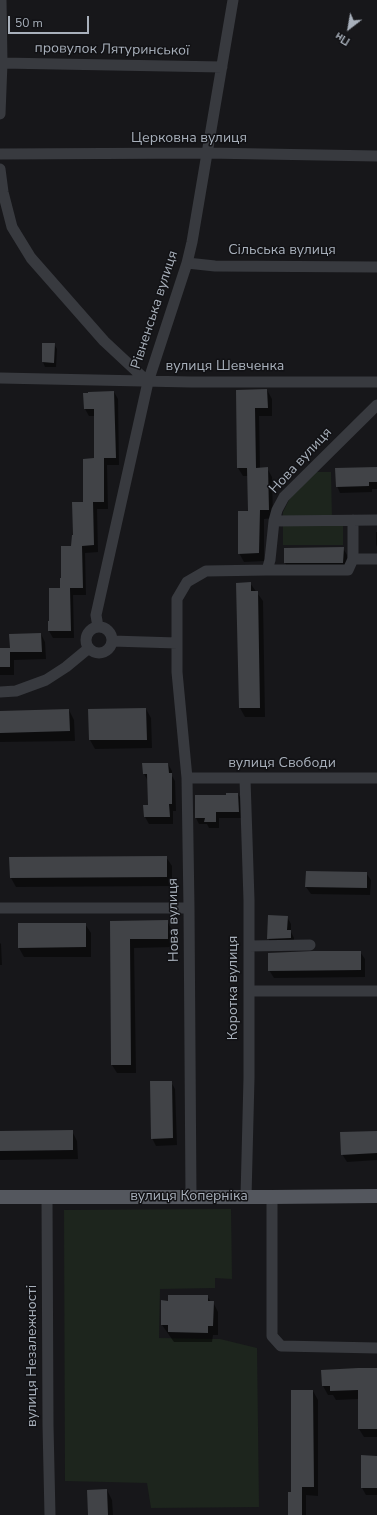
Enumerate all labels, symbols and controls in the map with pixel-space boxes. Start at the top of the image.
scale bar [10,8,91,34]
north arrow [329,8,369,48]
text: 50 m [15,15,43,31]
text: Пн [332,28,353,49]
street label: провулок Лятуринської [34,40,190,60]
street label: Церковна вулиця [131,131,247,147]
street label: Сільська вулиця [228,243,336,259]
street label: Рівненська вулиця [128,249,182,371]
street label: вулиця Шевченка [166,359,284,375]
street label: Нова вулиця [266,425,336,497]
street label: вулиця Свободи [228,756,336,772]
street label: Нова вулиця [165,878,183,962]
street label: Коротка вулиця [226,936,242,1040]
street label: вулиця Коперніка [130,1189,248,1205]
street label: вулиця Незалежності [25,1285,41,1427]

